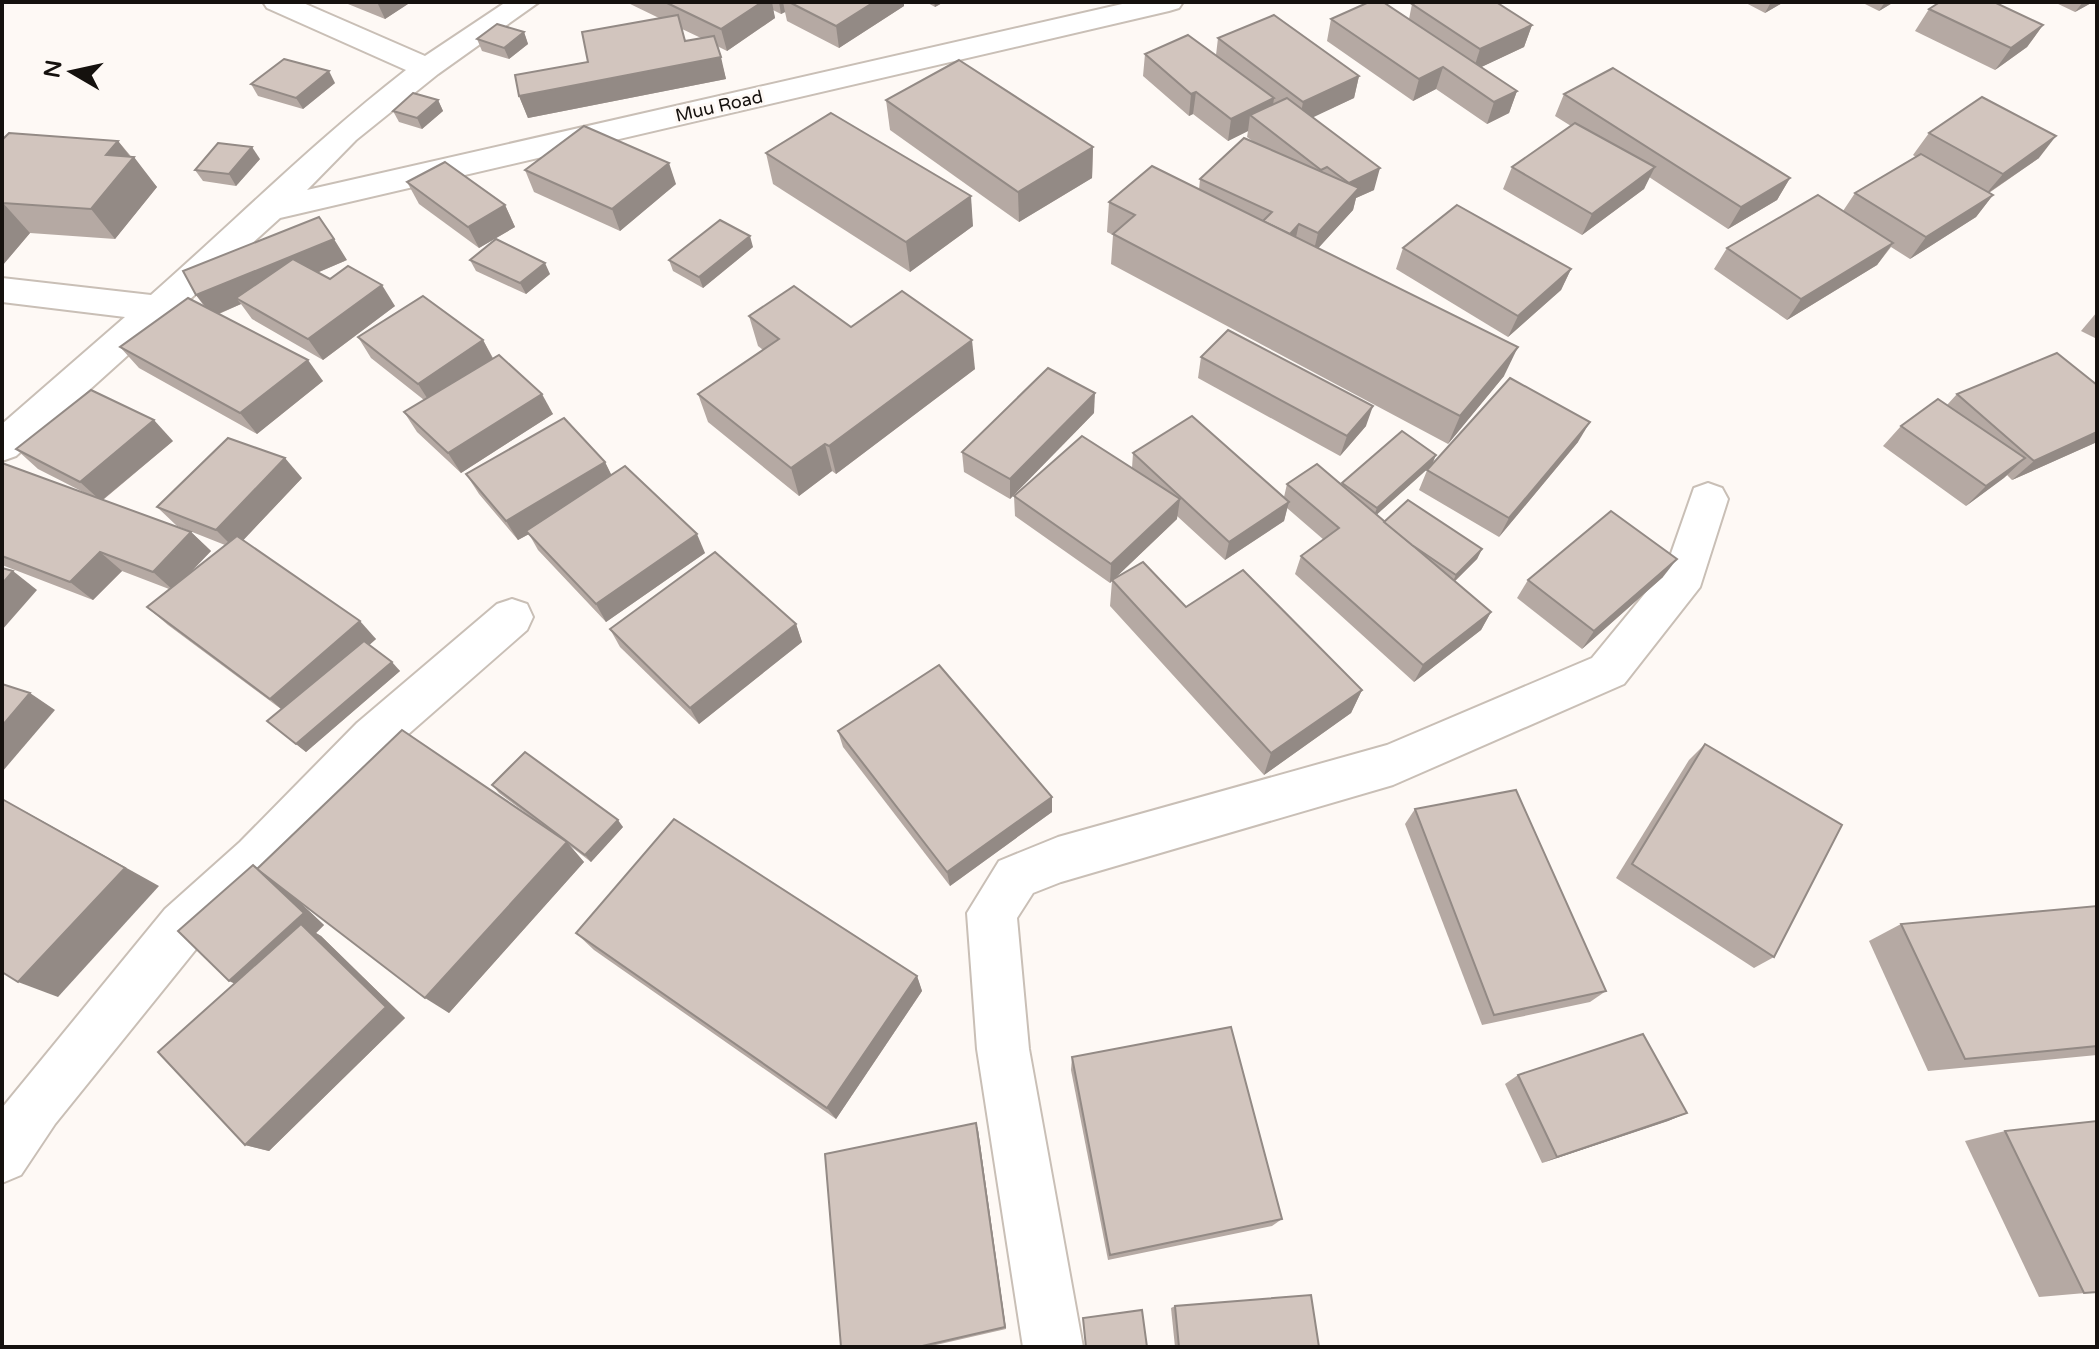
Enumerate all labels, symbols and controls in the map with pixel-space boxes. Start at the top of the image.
north arrow [32,32,112,112]
text: N [39,58,67,80]
street label: Muu Road [673,85,765,127]

